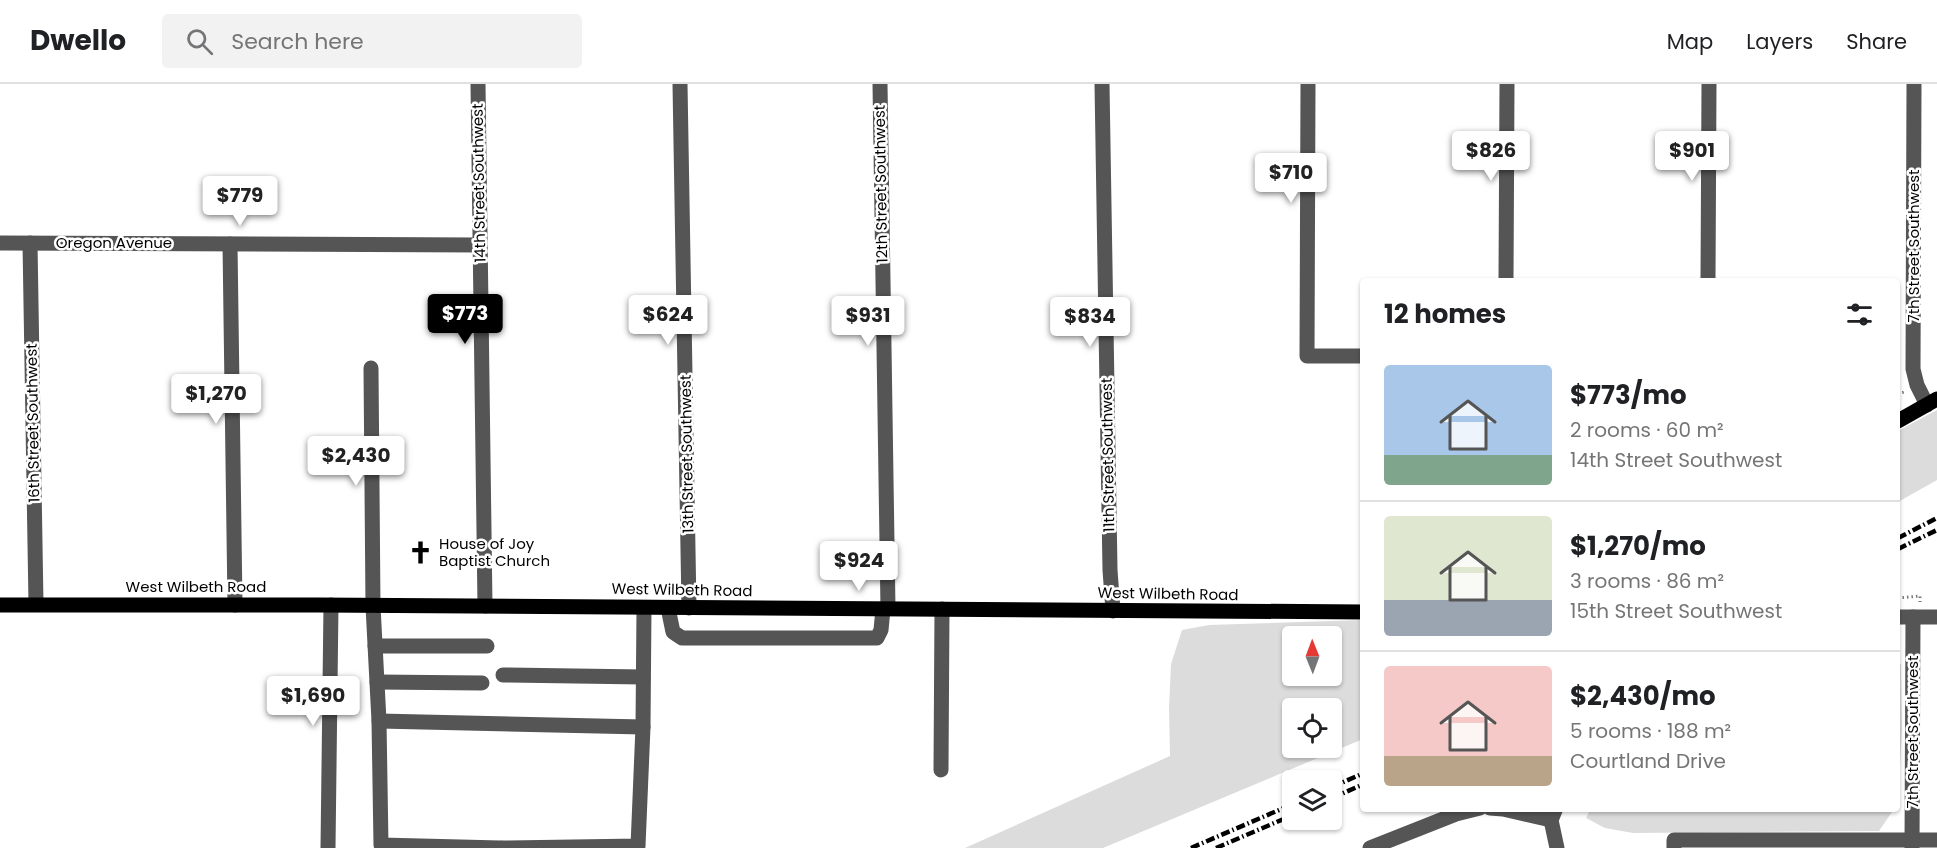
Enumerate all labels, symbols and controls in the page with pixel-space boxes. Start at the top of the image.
search box [162,14,582,68]
text: Dwello [30,21,126,60]
icon: search [183,25,216,58]
text: Search here [231,26,364,57]
text: Map [1667,27,1713,56]
text: Layers [1746,27,1813,56]
text: Share [1846,27,1907,56]
street label: 14th Street Southwest [467,103,490,263]
street label: 12th Street Southwest [869,105,892,263]
pin: $826 [1455,131,1527,182]
pin: $901 [1656,131,1728,182]
text: $826 [1466,136,1516,164]
text: $901 [1669,136,1715,164]
pin: $710 [1255,153,1327,204]
text: $710 [1269,158,1313,186]
street label: 7th Street Southwest [1903,169,1924,323]
pin: $779 [204,176,276,227]
text: $779 [217,181,263,209]
street label: Oregon Avenue [56,232,172,253]
pin: $773 [429,294,501,345]
pin: $624 [632,295,704,346]
pin: $931 [832,296,904,347]
text: 12 homes [1384,296,1506,332]
pin: $834 [1054,297,1126,348]
icon: filters [1843,298,1876,331]
text: $773 [442,299,488,327]
text: $624 [643,300,693,328]
text: $931 [845,301,891,329]
text: $834 [1064,302,1116,330]
street label: 16th Street Southwest [21,343,44,503]
pin: $1,270 [167,374,265,425]
street label: 13th Street Southwest [675,375,698,533]
text: $773/mo [1570,377,1687,413]
street label: 11th Street Southwest [1096,378,1119,532]
text: $1,270 [185,379,247,407]
icon: home [1432,389,1504,461]
text: 2 rooms · 60 m² [1570,416,1724,444]
pin: $2,430 [307,436,405,487]
text: $2,430 [322,441,391,469]
text: 14th Street Southwest [1570,446,1782,474]
text: $1,270/mo [1570,528,1706,564]
place label: House of Joy Baptist Church [439,533,550,571]
church icon: House of Joy Baptist Church [408,540,434,566]
icon: home [1432,540,1504,612]
pin: $924 [823,541,895,592]
text: $924 [834,546,884,574]
text: 3 rooms · 86 m² [1570,567,1724,595]
street label: West Wilbeth Road [126,576,266,597]
street label: West Wilbeth Road [611,578,753,601]
street label: West Wilbeth Road [1097,582,1239,605]
text: 15th Street Southwest [1570,597,1782,625]
north arrow [1282,626,1342,686]
map controls [1282,626,1342,830]
street label: 7th Street Southwest [1902,655,1923,809]
pin: $1,690 [264,676,362,727]
text: $2,430/mo [1570,678,1716,714]
text: $1,690 [281,681,345,709]
icon: home [1432,690,1504,762]
button: locate [1282,698,1342,758]
text: 5 rooms · 188 m² [1570,717,1731,745]
text: Courtland Drive [1570,747,1726,775]
button: layers [1282,770,1342,830]

